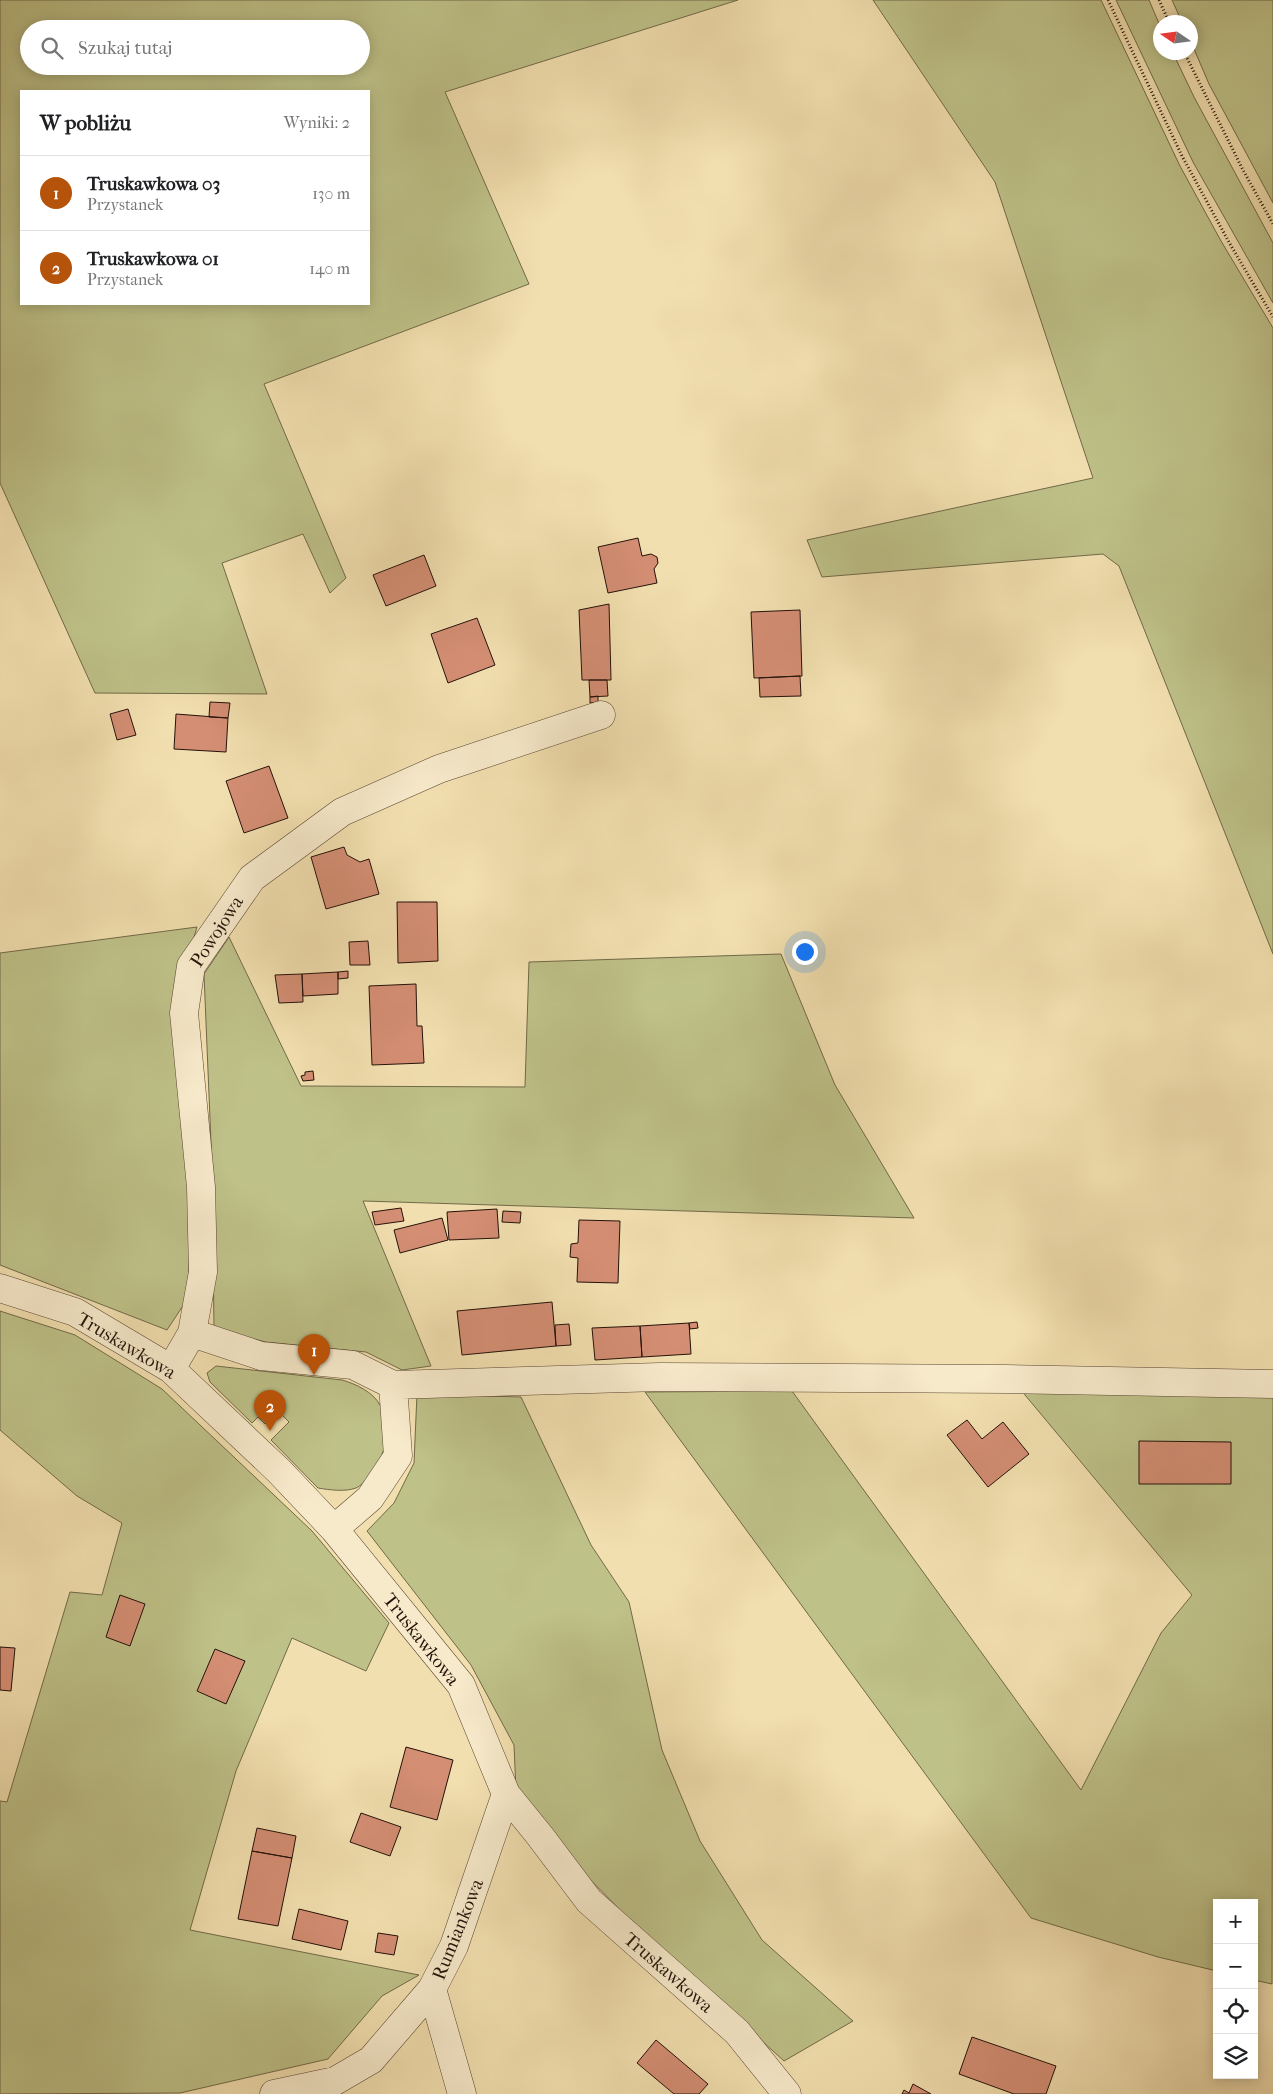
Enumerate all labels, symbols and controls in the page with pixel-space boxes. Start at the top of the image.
north arrow [1153,15,1198,60]
search box [20,20,370,75]
icon: search [38,34,66,62]
text: Szukaj tutaj [78,37,172,59]
text: W pobliżu [40,111,131,135]
text: Wyniki: 2 [284,113,350,132]
text: Truskawkowa 03 [87,173,220,195]
text: 1 [53,184,59,203]
text: 130 m [312,184,350,203]
text: Przystanek [87,195,163,214]
text: Truskawkowa 01 [87,248,219,270]
text: 2 [52,259,60,278]
text: 140 m [309,259,350,278]
text: Przystanek [87,270,163,289]
street label: Powojowa [186,892,248,971]
your location [792,939,818,965]
street label: Truskawkowa [73,1308,180,1384]
pin: 1 [298,1334,330,1375]
pin: 2 [254,1390,286,1431]
street label: Truskawkowa [378,1589,464,1690]
street label: Rumiankowa [428,1876,488,1983]
map controls [1213,1899,1258,2079]
button: + [1213,1899,1258,1944]
street label: Truskawkowa [619,1928,718,2018]
button: − [1213,1944,1258,1989]
button: locate [1213,1989,1258,2034]
button: layers [1213,2034,1258,2079]

